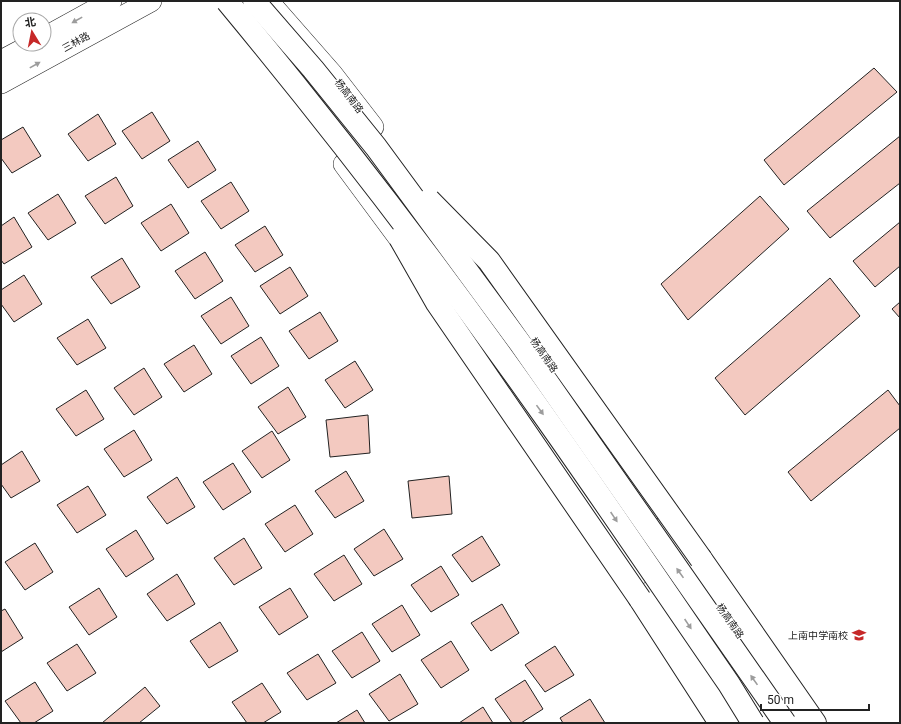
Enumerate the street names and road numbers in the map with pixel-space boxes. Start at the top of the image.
street label: 三林路 [60,30,92,54]
street label: 杨高南路 [333,77,365,115]
street label: 杨高南路 [528,335,560,375]
street label: 杨高南路 [714,601,746,641]

